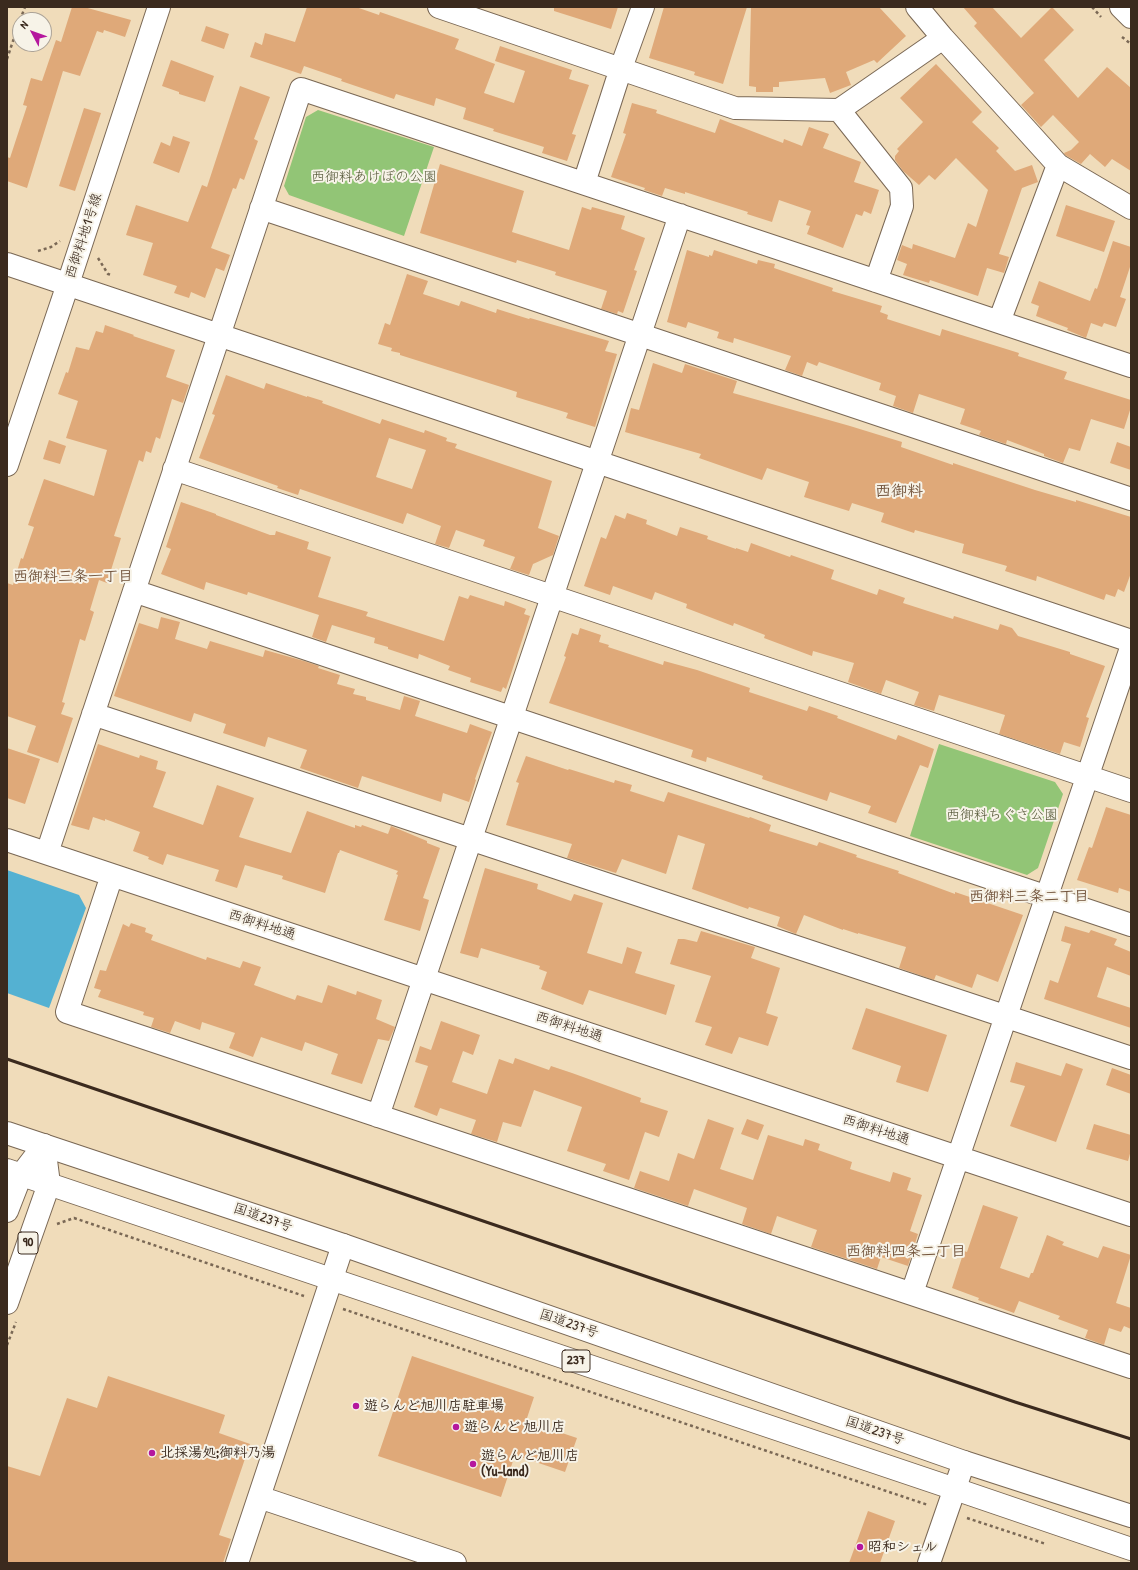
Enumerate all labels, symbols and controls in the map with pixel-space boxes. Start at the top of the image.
north arrow [12,12,52,52]
text: N [16,18,31,32]
park label: 西御料あけぼの公園 [311,169,437,185]
street label: 西御料地1号線 [62,191,106,281]
district label: 西御料 [875,482,923,502]
district label: 西御料三条一丁目 [13,568,133,586]
park label: 西御料ちぐさ公園 [946,807,1058,823]
district label: 西御料三条二丁目 [969,888,1089,906]
street label: 西御料地通 [226,906,298,944]
street label: 西御料地通 [533,1008,605,1046]
street label: 西御料地通 [840,1111,912,1149]
street label: 国道237号 [231,1200,295,1236]
road number: 90 [18,1232,38,1254]
district label: 西御料四条二丁目 [846,1243,966,1261]
street label: 国道237号 [537,1306,601,1342]
road number: 237 [562,1350,590,1372]
place label: 遊らんど旭川店駐車場 [364,1398,504,1414]
marker: 遊らんど旭川店駐車場 [351,1401,361,1411]
street label: 国道237号 [843,1413,907,1449]
place label: 遊らんど 旭川店 [464,1419,565,1435]
marker: 遊らんど 旭川店 [451,1422,461,1432]
place label: 北採湯処;御料乃湯 [160,1445,275,1461]
marker: 北採湯処;御料乃湯 [147,1448,157,1458]
place label: 遊らんど旭川店 (Yu-land) [481,1448,579,1480]
marker: 遊らんど旭川店 (Yu-land) [468,1459,478,1469]
place label: 昭和シェル [868,1539,938,1555]
marker: 昭和シェル [855,1542,865,1552]

